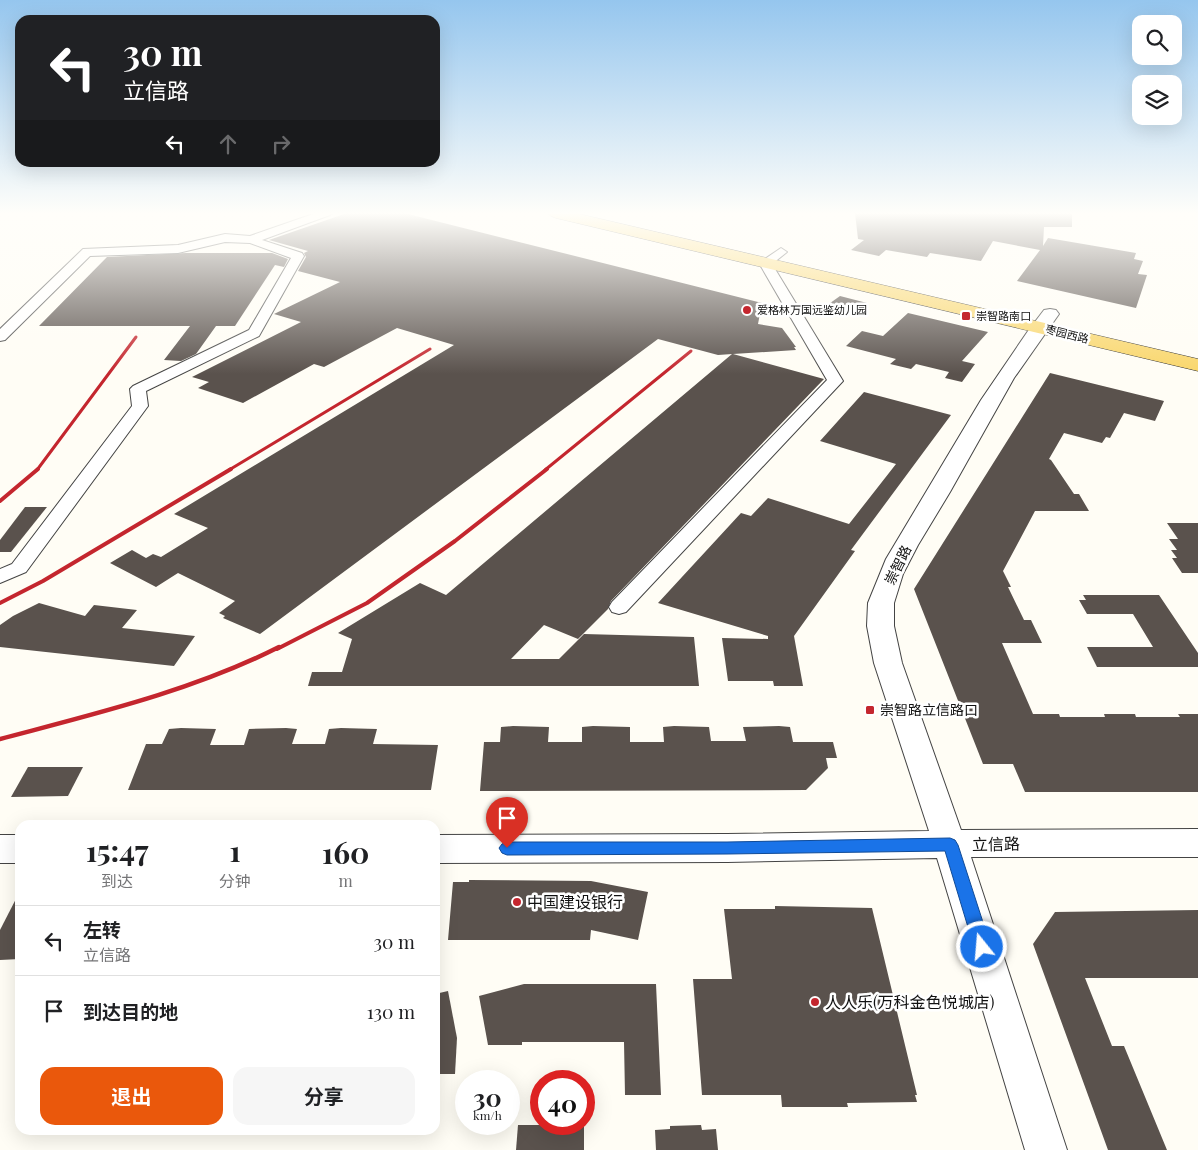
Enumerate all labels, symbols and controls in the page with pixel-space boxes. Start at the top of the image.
map controls [1132,15,1182,125]
button: search [1132,15,1182,65]
text: 30 m [123,28,203,75]
icon: left [40,35,105,100]
text: 立信路 [123,75,189,105]
button: layers [1132,75,1182,125]
icon: left [161,130,189,158]
icon: ahead [214,130,242,158]
icon: right [267,130,295,158]
place label: 爱格林万国远鉴幼儿园 [757,302,867,317]
marker: 爱格林万国远鉴幼儿园 [741,304,753,316]
place label: 崇智路南口 [976,308,1031,323]
marker: 崇智路南口 [960,310,972,322]
street label: 枣园西路 [1044,321,1090,346]
street label: 崇智路 [880,542,915,588]
place label: 崇智路立信路口 [880,700,978,719]
marker: 崇智路立信路口 [864,704,876,716]
pin [486,797,528,848]
icon: arrive [493,804,521,832]
text: 15:47 [86,830,148,870]
text: 1 [229,830,241,870]
text: 160 [322,832,369,872]
street label: 立信路 [972,833,1020,854]
text: 到达 [101,870,133,891]
text: 分钟 [219,870,251,891]
text: m [338,870,353,891]
place label: 中国建设银行 [527,891,623,912]
marker: 中国建设银行 [511,896,523,908]
text: 左转 [83,916,121,942]
position arrow [955,920,1007,972]
icon: left [40,927,68,955]
text: 30 m [373,928,415,954]
text: 立信路 [83,944,131,965]
place label: 人人乐(万科金色悦城店) [825,991,994,1012]
marker: 人人乐(万科金色悦城店) [809,996,821,1008]
icon: arrive [40,997,68,1025]
text: 到达目的地 [83,998,178,1024]
text: 130 m [367,998,415,1024]
button: 退出 [40,1067,223,1125]
button: 分享 [233,1067,415,1125]
speed limit sign: 40 [530,1070,595,1135]
text: 30 [473,1080,502,1113]
text: km/h [473,1107,502,1123]

